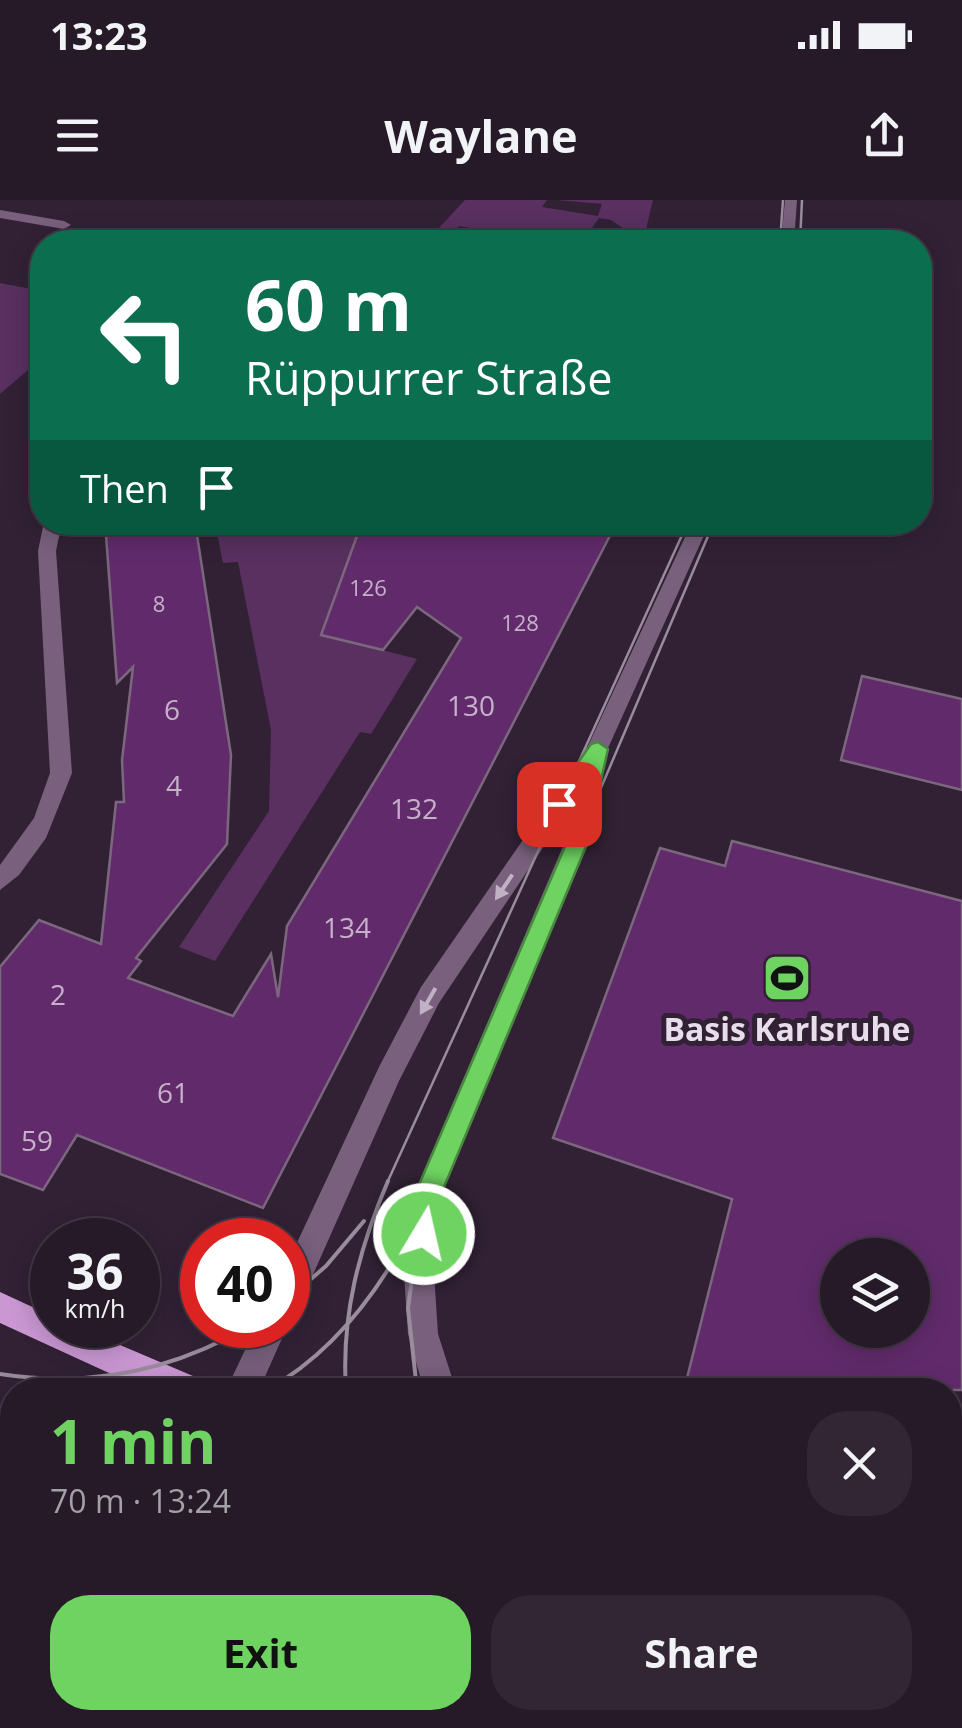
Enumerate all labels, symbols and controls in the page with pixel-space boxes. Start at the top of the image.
text: 13:23 [50,9,148,61]
text: Waylane [384,105,578,166]
icon: menu [50,108,105,163]
icon: share [857,108,912,163]
text: 60 m [245,256,412,352]
icon: left [80,270,210,400]
text: Rüppurrer Straße [245,347,613,408]
icon: arrive [189,460,244,515]
text: Then [80,462,169,514]
house number: 126 [349,572,387,602]
house number: 8 [153,588,165,618]
house number: 128 [501,607,539,637]
house number: 130 [447,686,495,724]
house number: 6 [164,690,180,728]
pin [517,762,602,847]
house number: 4 [166,766,182,804]
icon: arrive [532,777,587,832]
house number: 132 [390,789,438,827]
one-way arrow [495,874,514,901]
house number: 134 [323,908,371,946]
sports icon: Basis Karlsruhe [761,952,813,1004]
house number: 2 [50,975,66,1013]
one-way arrow [420,987,437,1015]
place label: Basis Karlsruhe [664,1007,911,1050]
house number: 61 [157,1073,189,1111]
house number: 59 [21,1121,53,1159]
position arrow [372,1182,476,1286]
speed limit sign: 40 [180,1218,310,1348]
text: 36 [66,1237,124,1305]
map controls [820,1238,930,1348]
button: layers [820,1238,930,1348]
text: km/h [65,1291,125,1325]
text: 1 min [50,1400,217,1482]
button: close [807,1411,912,1516]
text: 70 m · 13:24 [50,1479,231,1522]
button: Exit [50,1595,471,1710]
button: Share [491,1595,912,1710]

